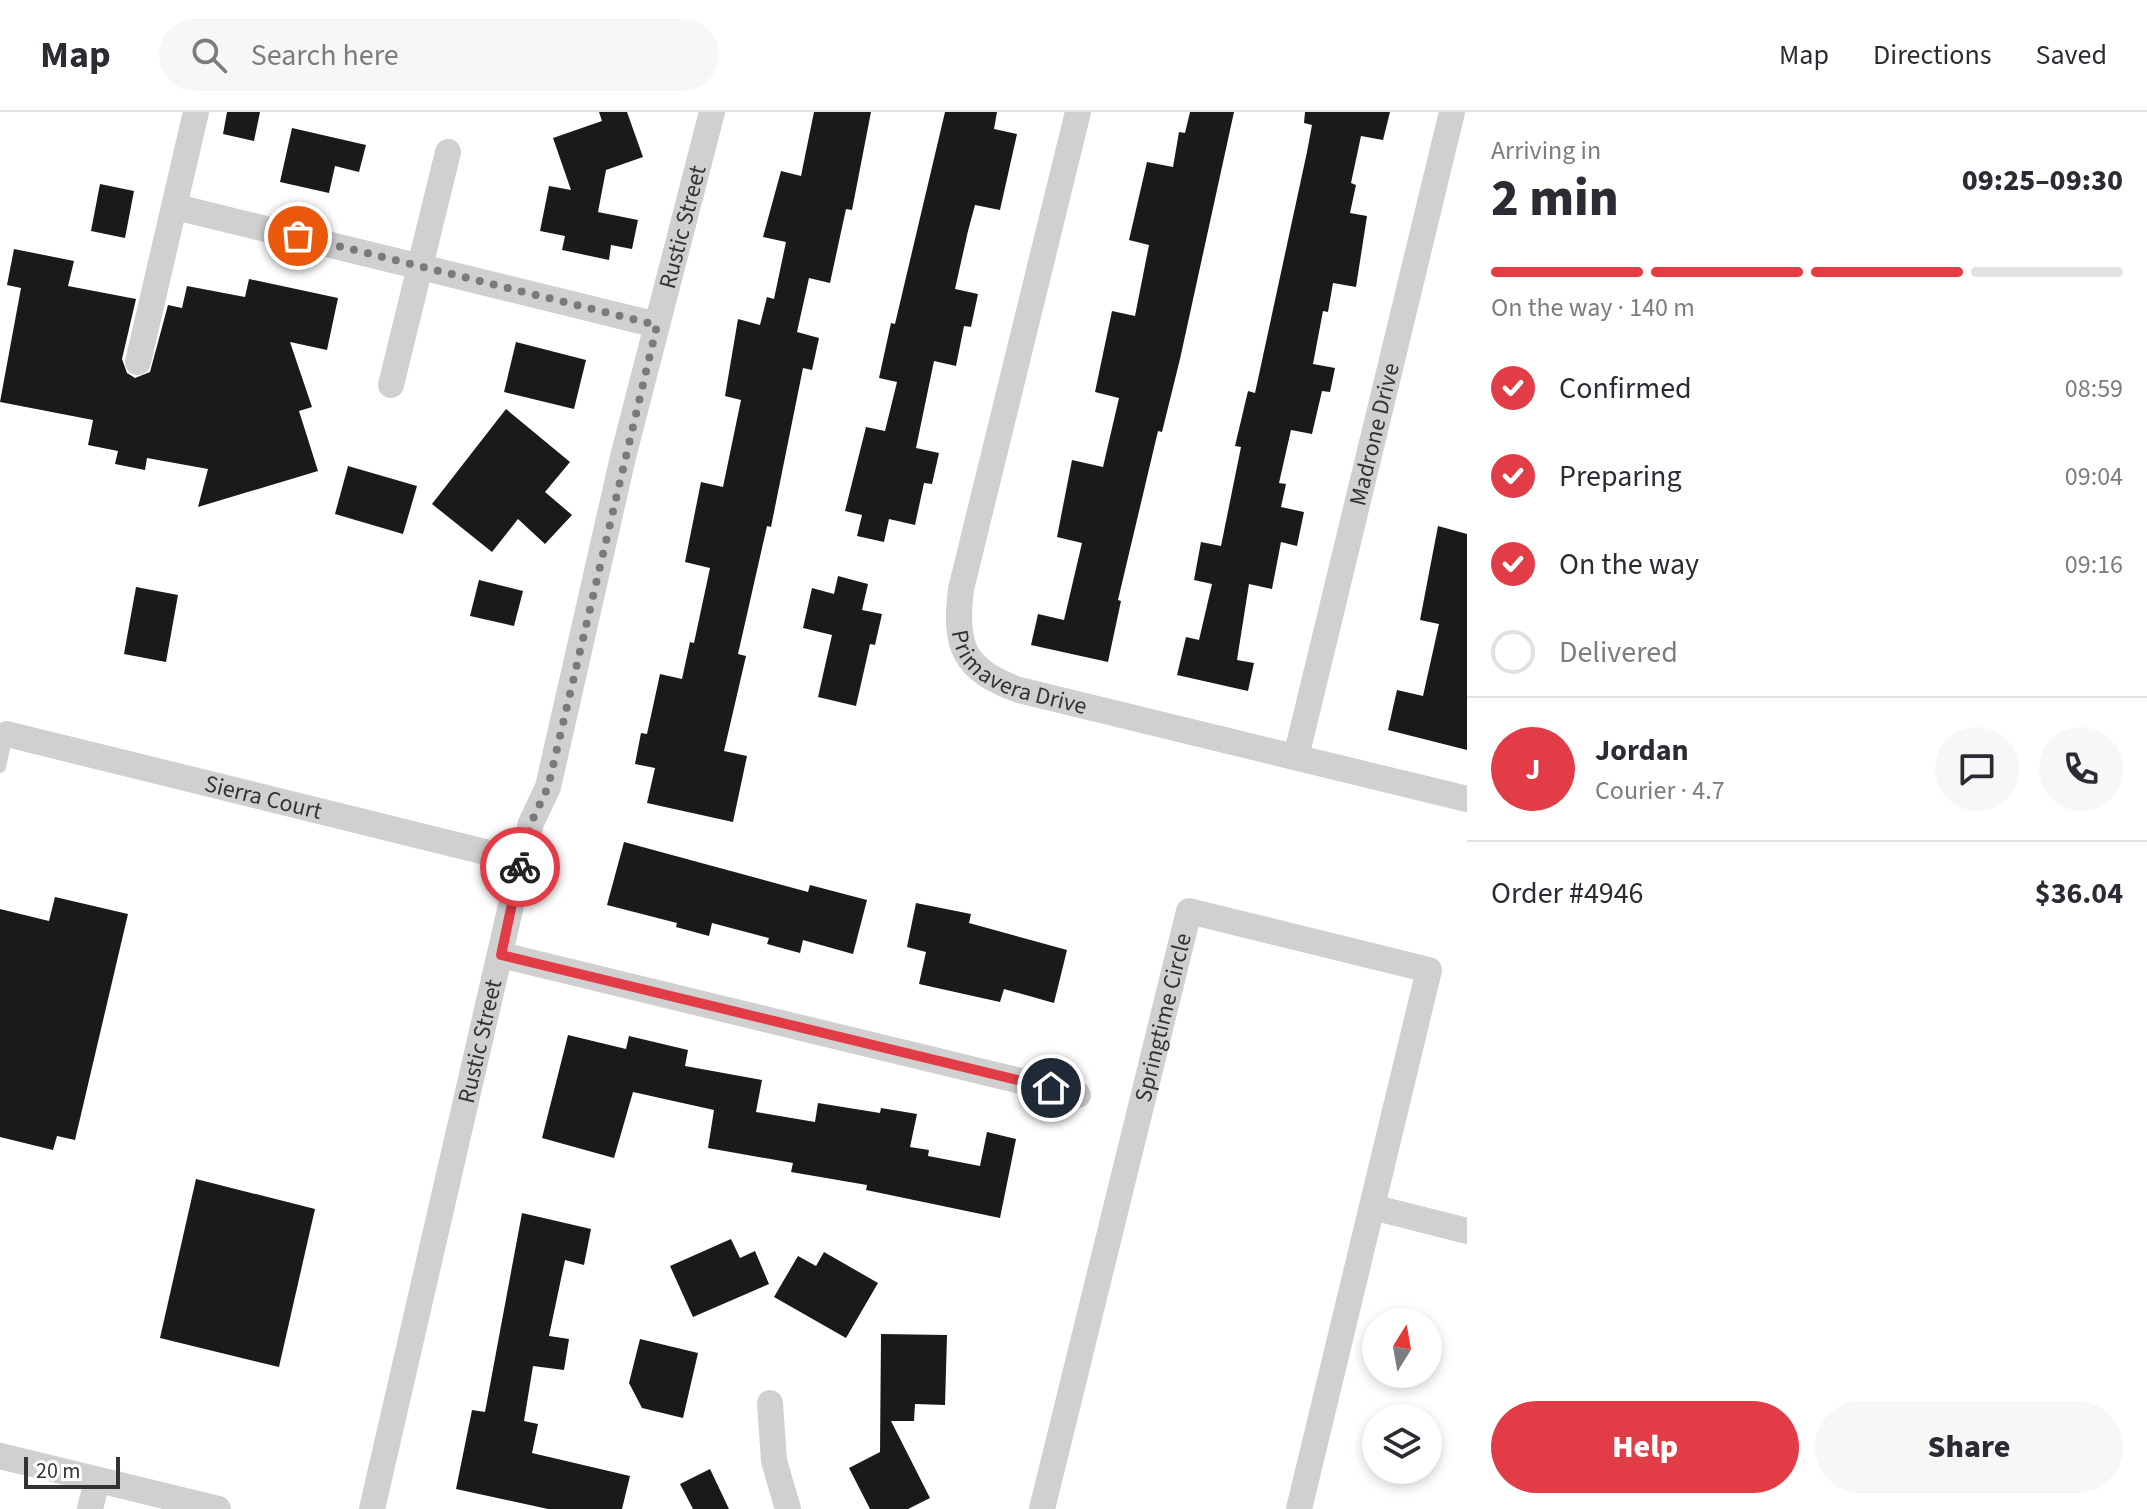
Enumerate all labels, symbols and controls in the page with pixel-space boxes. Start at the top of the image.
search box [159,19,719,91]
text: Map [40,28,111,82]
icon: search [187,33,231,77]
text: Search here [251,34,399,77]
text: Map [1779,35,1829,75]
text: Directions [1873,35,1992,75]
text: Saved [2036,35,2107,75]
text: Arriving in [1491,132,1601,169]
text: 09:25–09:30 [1962,159,2123,202]
street label: Rustic Street [650,161,715,292]
text: 2 min [1491,162,1619,236]
pin [264,202,332,270]
icon: bag [276,214,320,258]
text: On the way · 140 m [1491,289,1695,326]
street label: Madrone Drive [1340,359,1408,509]
icon: check [1491,366,1535,410]
text: Confirmed [1559,367,1692,410]
text: 08:59 [2065,370,2123,407]
icon: check [1491,454,1535,498]
text: Preparing [1559,455,1682,498]
text: 09:04 [2065,458,2123,495]
icon: check [1491,542,1535,586]
text: On the way [1559,543,1699,586]
text: 09:16 [2065,546,2123,583]
street label: Primavera Drive [942,627,1091,723]
text: Delivered [1559,631,1678,674]
button: chat [1935,727,2019,811]
button: phone [2039,727,2123,811]
text: Jordan [1595,729,1689,772]
text: J [1525,748,1541,791]
street label: Sierra Court [201,766,326,829]
text: Courier · 4.7 [1595,772,1725,809]
courier [480,827,560,907]
icon: bike [498,845,542,889]
text: Order #4946 [1491,872,1644,915]
text: $36.04 [2035,872,2123,915]
street label: Springtime Circle [1125,929,1200,1106]
street label: Rustic Street [449,976,511,1107]
pin [1017,1054,1085,1122]
icon: home [1029,1066,1073,1110]
north arrow [1362,1308,1442,1388]
map controls [1362,1308,1442,1484]
button: Help [1491,1401,1799,1493]
button: Share [1815,1401,2123,1493]
button: layers [1362,1404,1442,1484]
scale bar [24,1453,120,1489]
text: 20 m [36,1455,81,1487]

